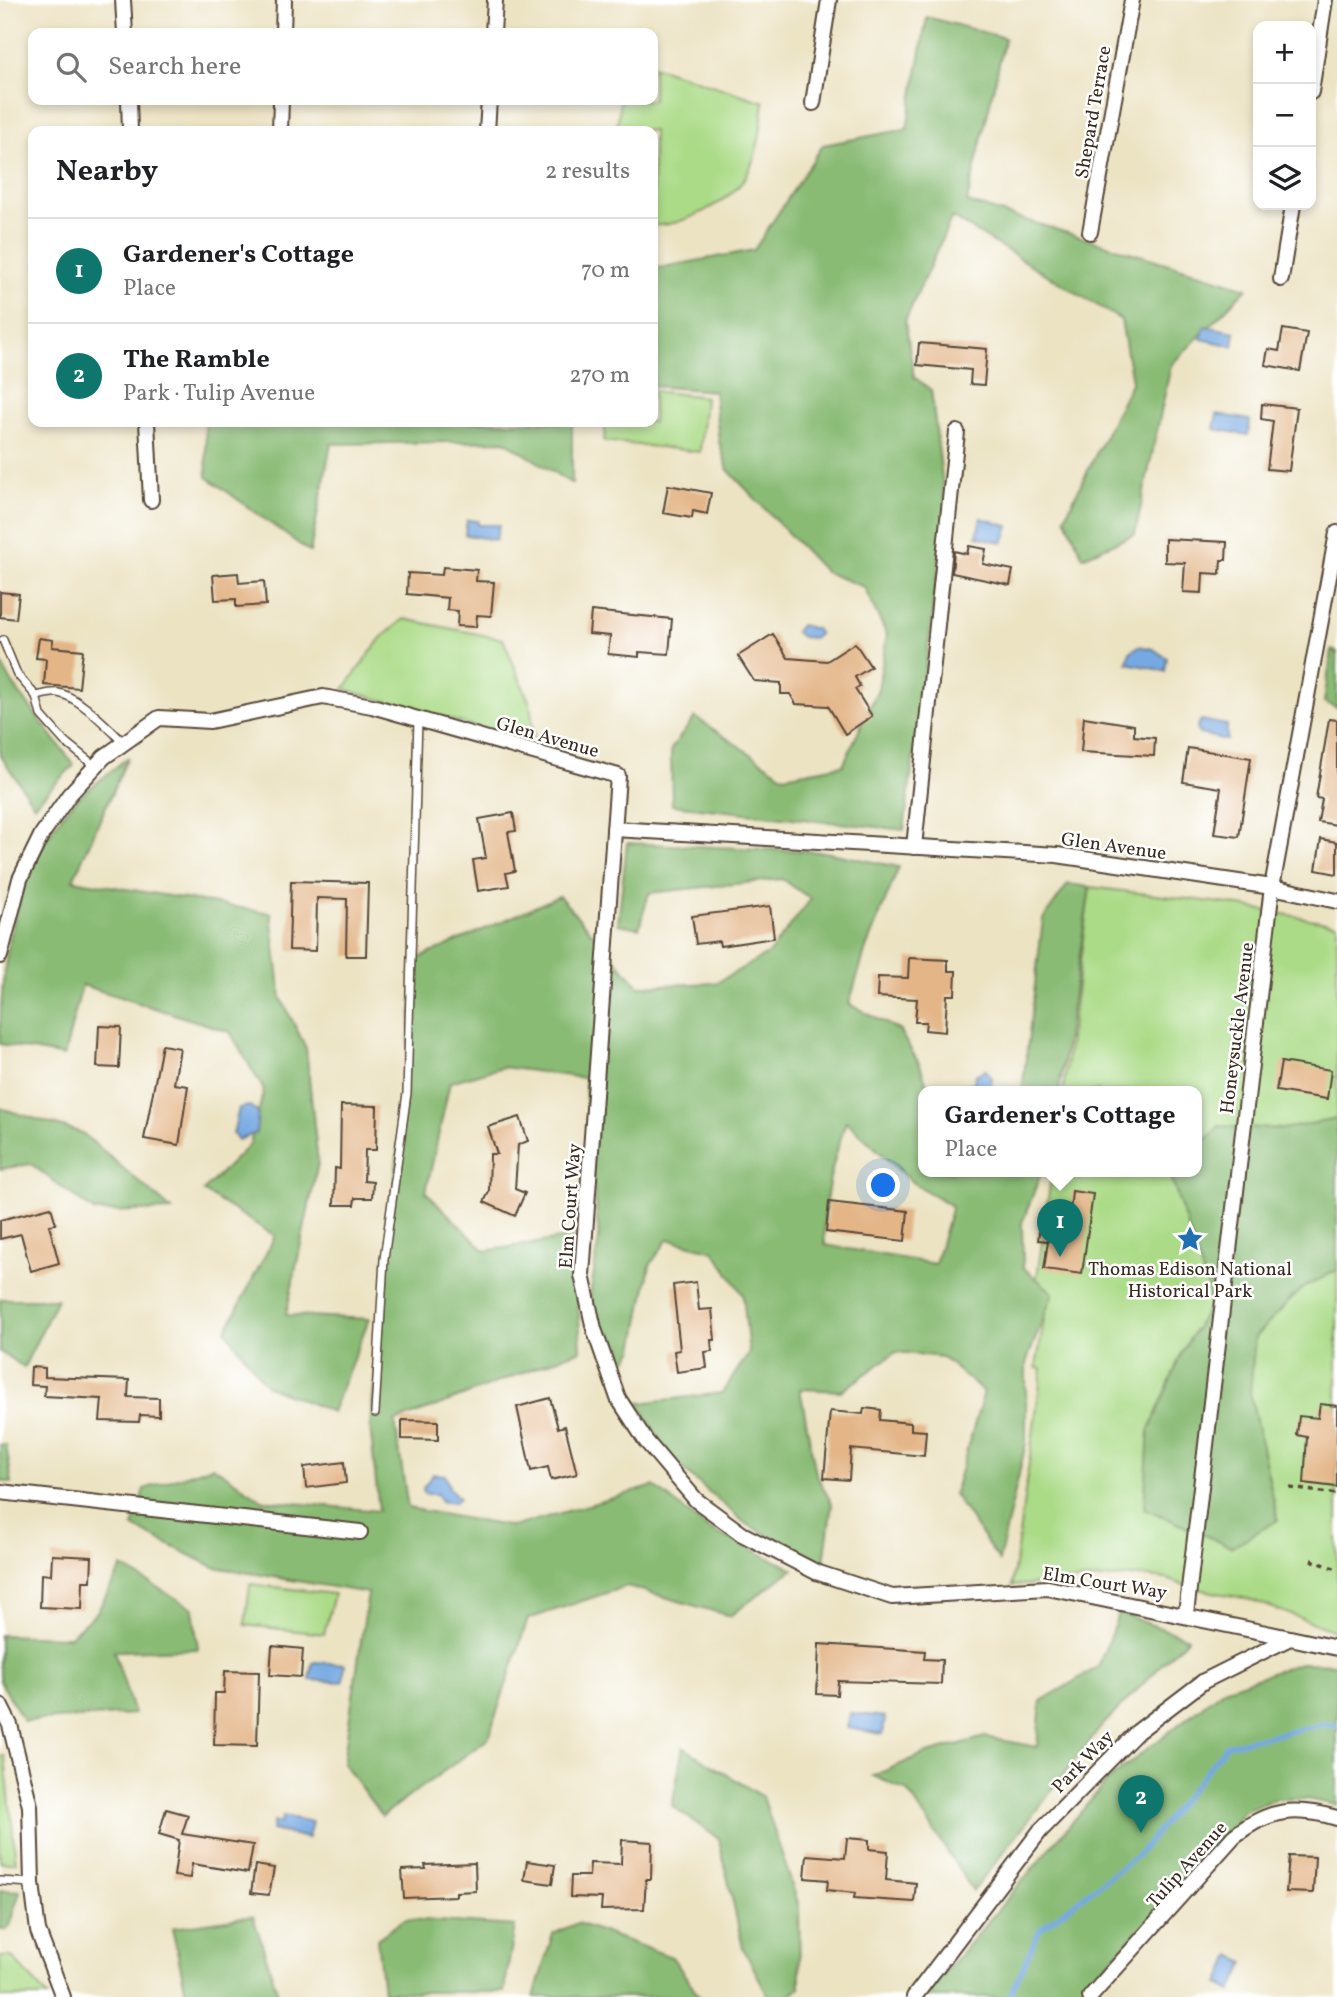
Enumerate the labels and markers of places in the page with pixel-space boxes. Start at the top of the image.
pin: 1 [1037,1199,1083,1257]
place icon: Thomas Edison National Historical Park [1175,1224,1205,1254]
place label: Thomas Edison National Historical Park [1088,1257,1292,1305]
pin: 2 [1118,1775,1164,1833]

